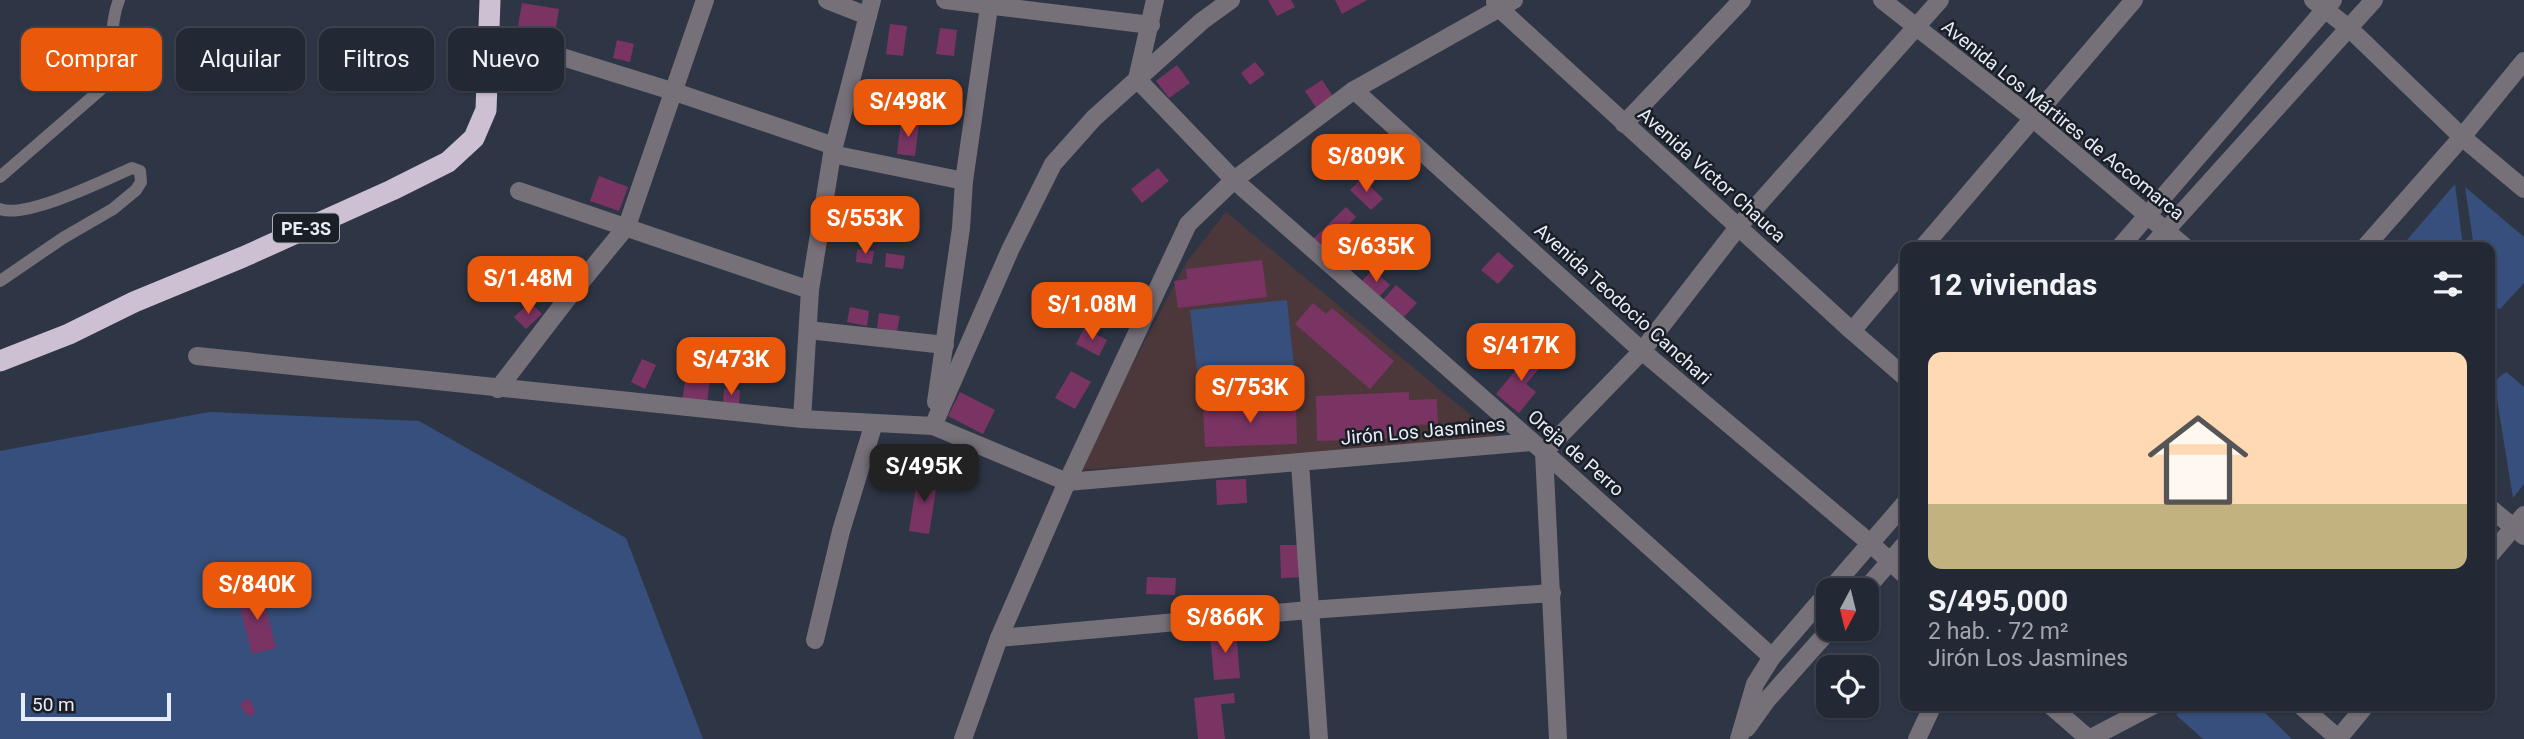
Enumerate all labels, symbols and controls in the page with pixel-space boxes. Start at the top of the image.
street label: Avenida Los Mártires de Accomarca [1937,15,2189,225]
chip: Comprar [21,28,162,91]
chip: Alquilar [176,28,305,91]
chip: Filtros [319,28,434,91]
chip: Nuevo [448,28,564,91]
pin: S/498K [851,80,965,139]
text: S/498K [870,88,946,115]
street label: Avenida Víctor Chauca [1633,103,1791,247]
pin: S/809K [1309,134,1423,194]
text: S/809K [1328,143,1404,170]
pin: S/553K [808,196,922,256]
text: S/553K [827,205,903,232]
road number: PE-3S [273,213,339,242]
street label: Avenida Teodocio Canchari [1530,219,1716,389]
pin: S/635K [1319,224,1433,284]
text: S/635K [1338,233,1414,260]
pin: S/1.48M [463,256,593,316]
text: S/1.48M [483,265,573,292]
icon: filters [2429,265,2467,303]
text: 12 viviendas [1928,267,2098,302]
pin: S/1.08M [1027,282,1157,342]
text: S/1.08M [1047,291,1137,318]
pin: S/417K [1464,324,1578,383]
text: S/417K [1483,332,1559,359]
pin: S/473K [674,338,788,397]
text: S/473K [693,346,769,373]
pin: S/753K [1193,366,1307,425]
text: S/753K [1212,374,1288,401]
icon: home [2135,397,2261,523]
street label: Oreja de Perro [1523,405,1629,501]
street label: Jirón Los Jasmines [1340,412,1506,450]
pin: S/495K [867,444,981,504]
text: S/495K [886,453,962,480]
pin: S/840K [200,562,314,622]
text: S/840K [219,571,295,598]
north arrow [1816,578,1880,640]
map controls [1816,578,1879,718]
text: S/495,000 [1928,583,2068,618]
pin: S/866K [1168,596,1282,655]
text: S/866K [1187,604,1263,631]
text: 2 hab. · 72 m² [1928,618,2068,645]
text: Jirón Los Jasmines [1928,645,2128,672]
button: locate [1816,655,1879,718]
scale bar [21,690,172,722]
text: 50 m [32,693,75,716]

